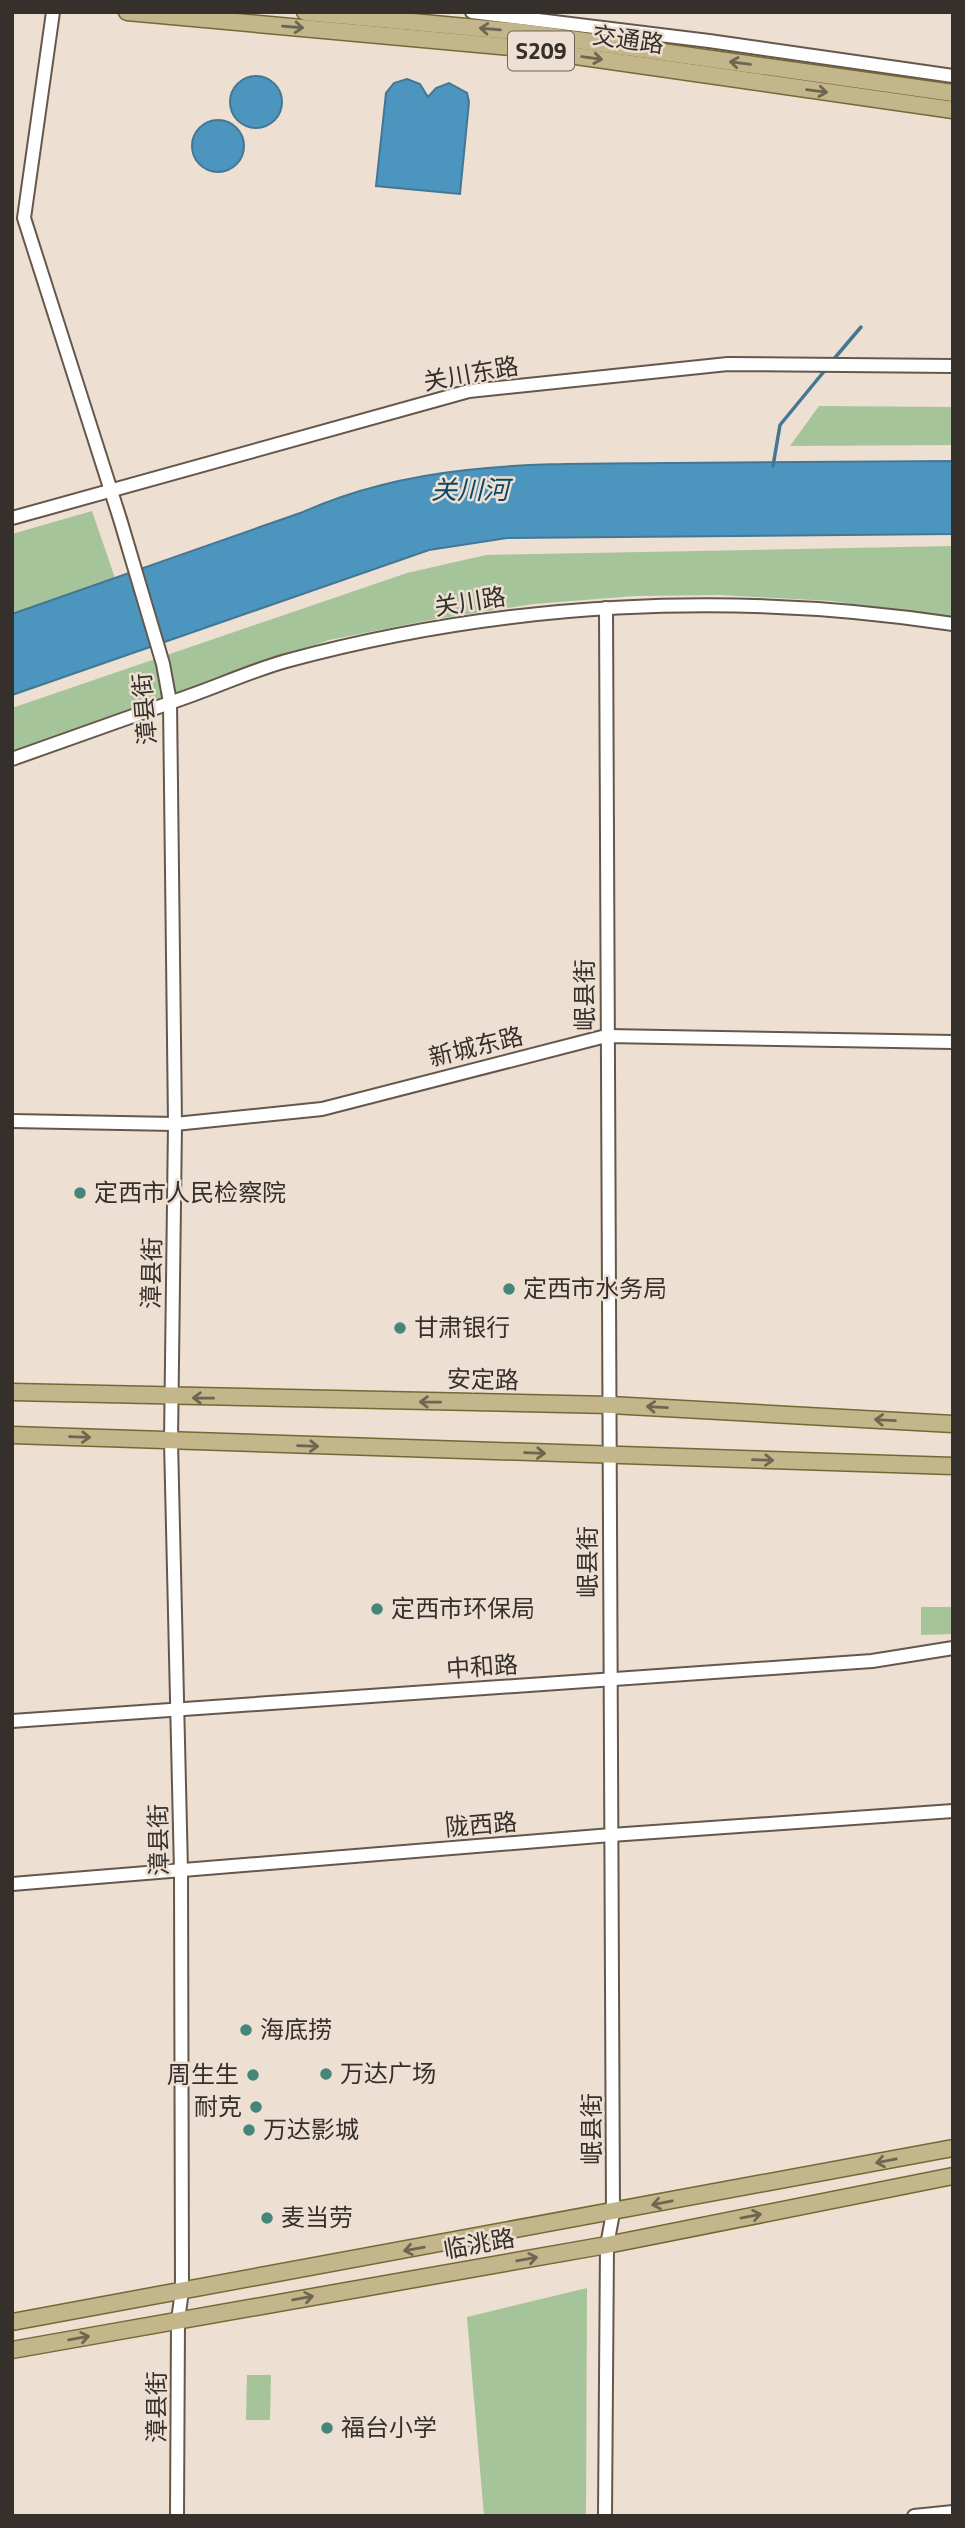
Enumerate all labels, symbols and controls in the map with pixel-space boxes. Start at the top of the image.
street label: 交通路 [590,16,666,62]
one-way arrow [281,21,304,34]
one-way arrow [479,22,502,35]
road number: S209 [508,32,574,70]
one-way arrow [580,52,603,65]
one-way arrow [729,57,751,70]
one-way arrow [805,84,828,97]
street label: 关川东路 [420,347,521,399]
water label: 关川河 [431,470,514,509]
street label: 关川路 [431,578,508,624]
street label: 漳县街 [123,672,165,747]
street label: 岷县街 [566,959,602,1031]
street label: 新城东路 [425,1017,527,1075]
place label: 定西市人民检察院 [94,1174,286,1210]
marker: 定西市人民检察院 [72,1185,88,1201]
street label: 漳县街 [132,1237,170,1309]
place label: 定西市水务局 [523,1270,667,1306]
marker: 定西市水务局 [501,1281,517,1297]
place label: 甘肃银行 [414,1309,510,1345]
marker: 甘肃银行 [392,1320,408,1336]
street label: 安定路 [447,1360,519,1398]
one-way arrow [191,1391,214,1405]
one-way arrow [419,1395,442,1408]
one-way arrow [647,1400,669,1413]
one-way arrow [874,1413,896,1426]
one-way arrow [69,1431,92,1444]
one-way arrow [296,1439,319,1452]
one-way arrow [523,1446,546,1460]
one-way arrow [751,1454,774,1467]
street label: 岷县街 [569,1526,605,1598]
place label: 定西市环保局 [391,1590,535,1626]
marker: 定西市环保局 [369,1601,385,1617]
street label: 中和路 [445,1646,519,1686]
street label: 陇西路 [443,1803,518,1845]
street label: 漳县街 [139,1804,177,1876]
place label: 海底捞 [260,2011,332,2047]
marker: 海底捞 [238,2022,254,2038]
place label: 万达广场 [340,2055,436,2091]
place label: 周生生 [167,2056,239,2092]
marker: 万达广场 [318,2066,334,2082]
marker: 周生生 [245,2067,261,2083]
place label: 耐克 [194,2088,242,2124]
street label: 岷县街 [573,2093,609,2165]
marker: 耐克 [248,2099,264,2115]
place label: 万达影城 [263,2111,359,2147]
marker: 万达影城 [241,2122,257,2138]
one-way arrow [875,2154,898,2168]
one-way arrow [651,2197,674,2211]
place label: 麦当劳 [281,2199,353,2235]
one-way arrow [739,2209,762,2223]
marker: 麦当劳 [259,2210,275,2226]
street label: 临洮路 [440,2219,517,2267]
one-way arrow [403,2243,426,2256]
one-way arrow [516,2252,538,2265]
one-way arrow [291,2291,314,2304]
one-way arrow [67,2331,90,2344]
street label: 漳县街 [138,2371,174,2443]
place label: 福台小学 [341,2409,437,2445]
marker: 福台小学 [319,2420,335,2436]

